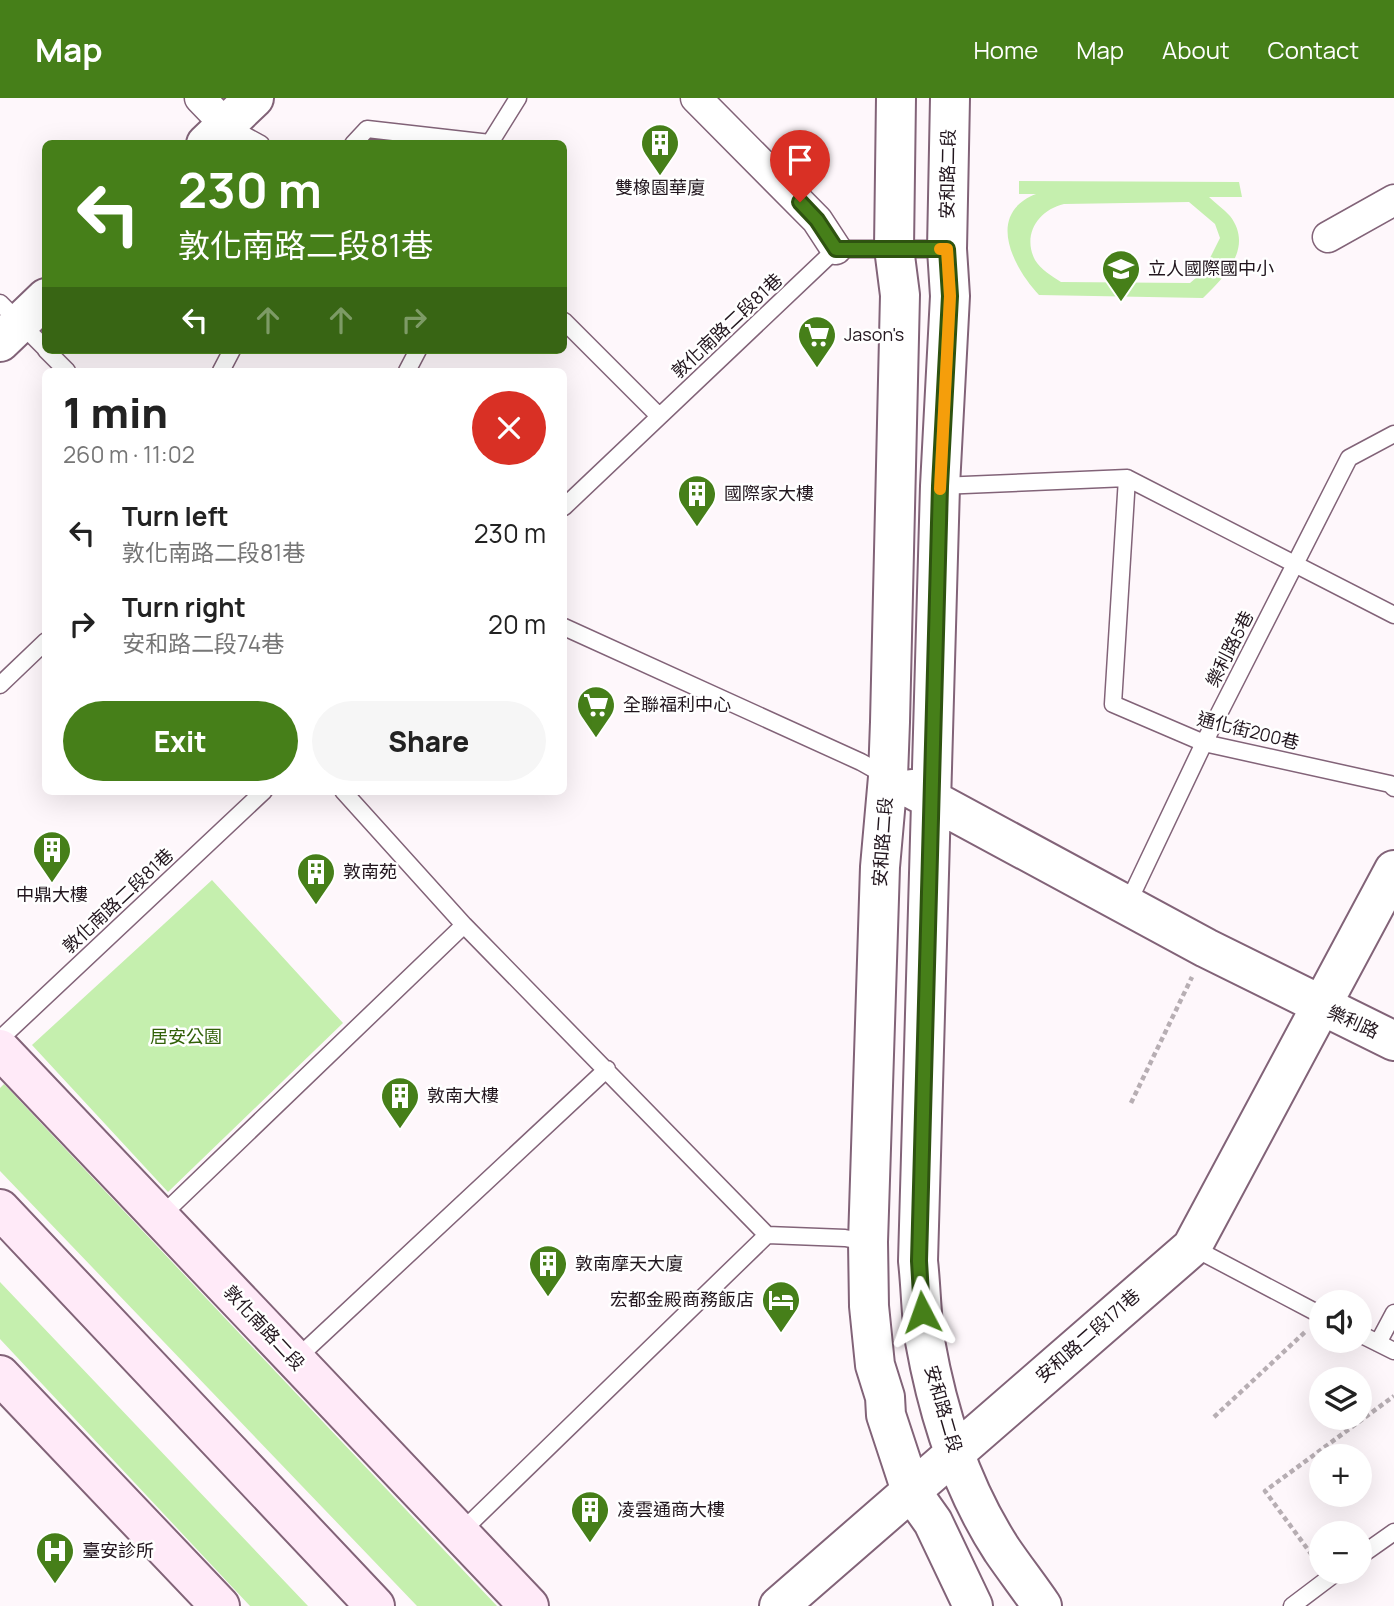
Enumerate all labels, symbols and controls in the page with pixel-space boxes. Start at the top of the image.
text: Map [35,27,103,72]
text: Home [973,33,1038,66]
text: Map [1076,33,1124,66]
text: About [1162,33,1230,66]
text: Contact [1268,33,1359,66]
building icon: 雙橡園華廈 [639,122,681,177]
street label: 安和路二段 [934,129,960,219]
pin [770,130,830,202]
icon: arrive [781,141,819,179]
text: 230 m [178,156,322,223]
icon: left [63,168,154,259]
place label: 雙橡園華廈 [615,175,705,199]
text: 敦化南路二段81巷 [178,223,433,267]
school or university icon: 立人國際國中小 [1100,248,1142,303]
place label: 立人國際國中小 [1148,256,1274,280]
street label: 敦化南路二段81巷 [666,268,787,383]
icon: left [176,301,214,339]
icon: ahead [249,301,287,339]
icon: ahead [322,301,360,339]
icon: right [395,301,433,339]
supermarket icon: Jason's [796,314,838,369]
place label: Jason's [844,322,904,346]
text: 1 min [63,383,168,441]
button: close [472,391,546,465]
text: 260 m · 11:02 [63,438,195,470]
building icon: 國際家大樓 [676,473,718,528]
place label: 國際家大樓 [724,481,814,505]
text: Turn left [122,498,229,534]
icon: left [63,514,101,552]
text: 230 m [474,515,546,551]
text: 敦化南路二段81巷 [122,536,305,568]
text: Turn right [122,589,246,625]
icon: right [63,605,101,643]
text: 20 m [488,606,546,642]
street label: 樂利路5巷 [1200,606,1259,691]
text: 安和路二段74巷 [122,627,284,659]
supermarket icon: 全聯福利中心 [575,684,617,739]
place label: 全聯福利中心 [623,692,731,716]
button: Exit [63,701,298,781]
button: Share [312,701,546,781]
street label: 通化街200巷 [1195,706,1302,754]
street label: 安和路二段 [867,796,897,888]
building icon: 中鼎大樓 [31,829,73,884]
street label: 敦化南路二段81巷 [57,843,178,958]
building icon: 敦南苑 [295,851,337,906]
place label: 敦南苑 [343,859,397,883]
place label: 中鼎大樓 [16,882,88,906]
street label: 樂利路 [1324,999,1383,1043]
park label: 居安公園 [150,1024,222,1048]
building icon: 敦南大樓 [379,1075,421,1130]
place label: 敦南大樓 [427,1083,499,1107]
building icon: 敦南摩天大廈 [527,1243,569,1298]
place label: 敦南摩天大廈 [575,1251,683,1275]
position arrow [885,1275,959,1349]
hotel icon: 宏都金殿商務飯店 [760,1279,802,1334]
street label: 敦化南路二段 [219,1280,310,1375]
street label: 安和路二段171巷 [1030,1283,1145,1387]
place label: 宏都金殿商務飯店 [610,1287,754,1311]
map controls [1309,1290,1372,1584]
button: sound [1309,1290,1372,1353]
street label: 安和路二段 [920,1362,968,1455]
button: layers [1309,1367,1372,1430]
button: + [1309,1444,1372,1507]
building icon: 凌雲通商大樓 [569,1489,611,1544]
place label: 凌雲通商大樓 [617,1497,725,1521]
button: − [1309,1521,1372,1584]
hospital icon: 臺安診所 [34,1530,76,1585]
place label: 臺安診所 [82,1538,154,1562]

